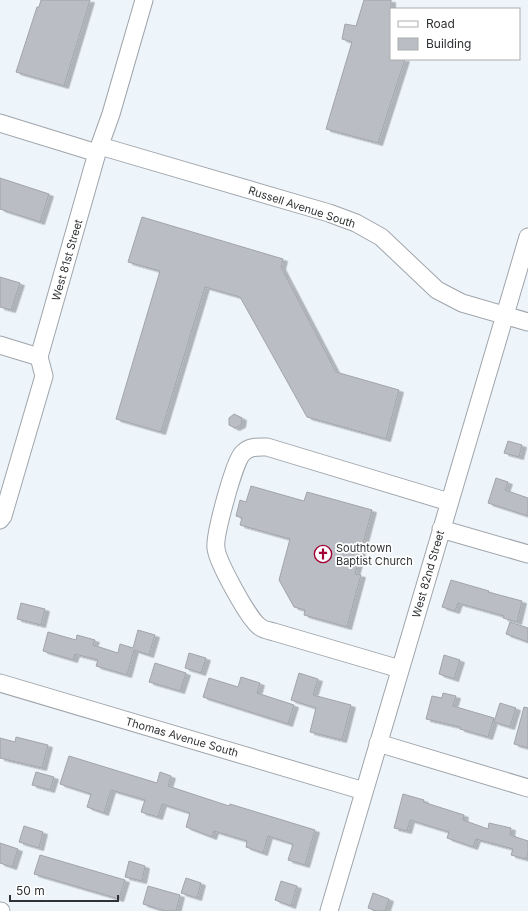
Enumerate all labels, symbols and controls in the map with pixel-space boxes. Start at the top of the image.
legend [390,8,520,60]
text: Road [426,16,455,31]
text: Building [426,36,471,51]
street label: Russell Avenue South [247,183,357,231]
street label: West 81st Street [49,217,85,302]
street label: West 82nd Street [409,528,447,619]
place label: Southtown Baptist Church [336,541,413,568]
church icon: Southtown Baptist Church [313,544,333,564]
street label: Thomas Avenue South [124,714,240,760]
scale bar [10,877,118,903]
text: 50 m [16,883,45,898]

